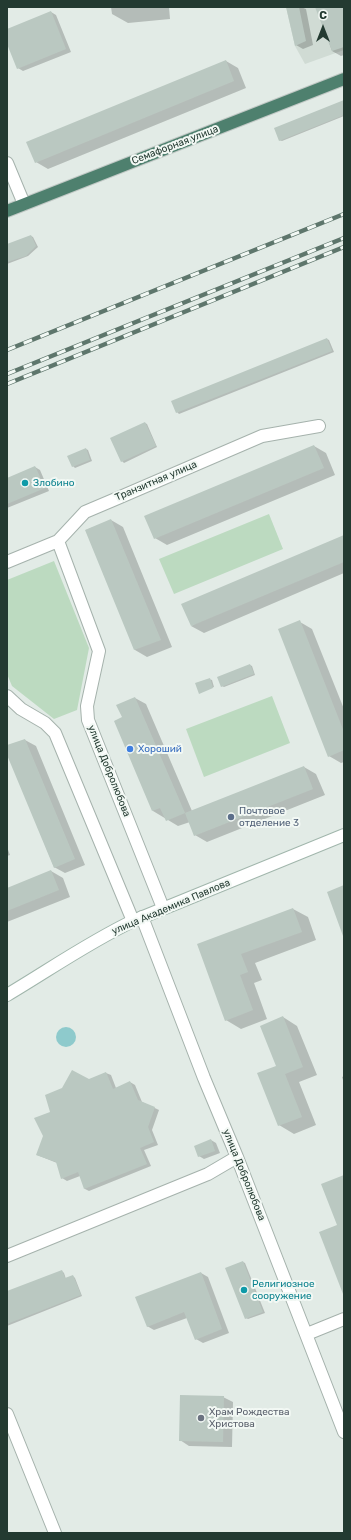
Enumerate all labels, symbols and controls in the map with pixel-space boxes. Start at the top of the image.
north arrow [303,8,343,48]
text: С [319,9,327,22]
street label: Семафорная улица [130,123,220,167]
street label: Транзитная улица [113,458,199,504]
place label: Злобино [33,477,74,489]
marker: Злобино [20,478,30,488]
street label: улица Добролюбова [85,723,133,819]
place label: Хороший [138,743,182,755]
marker: Хороший [125,744,135,754]
place label: Почтовое отделение 3 [239,805,299,828]
marker: Почтовое отделение 3 [226,812,236,822]
street label: улица Академика Павлова [110,877,232,937]
street label: улица Добролюбова [220,1127,268,1223]
place label: Религиозное сооружение [252,1278,315,1302]
marker: Религиозное сооружение [239,1285,249,1295]
place label: Храм Рождества Христова [209,1406,290,1430]
marker: Храм Рождества Христова [196,1413,206,1423]

